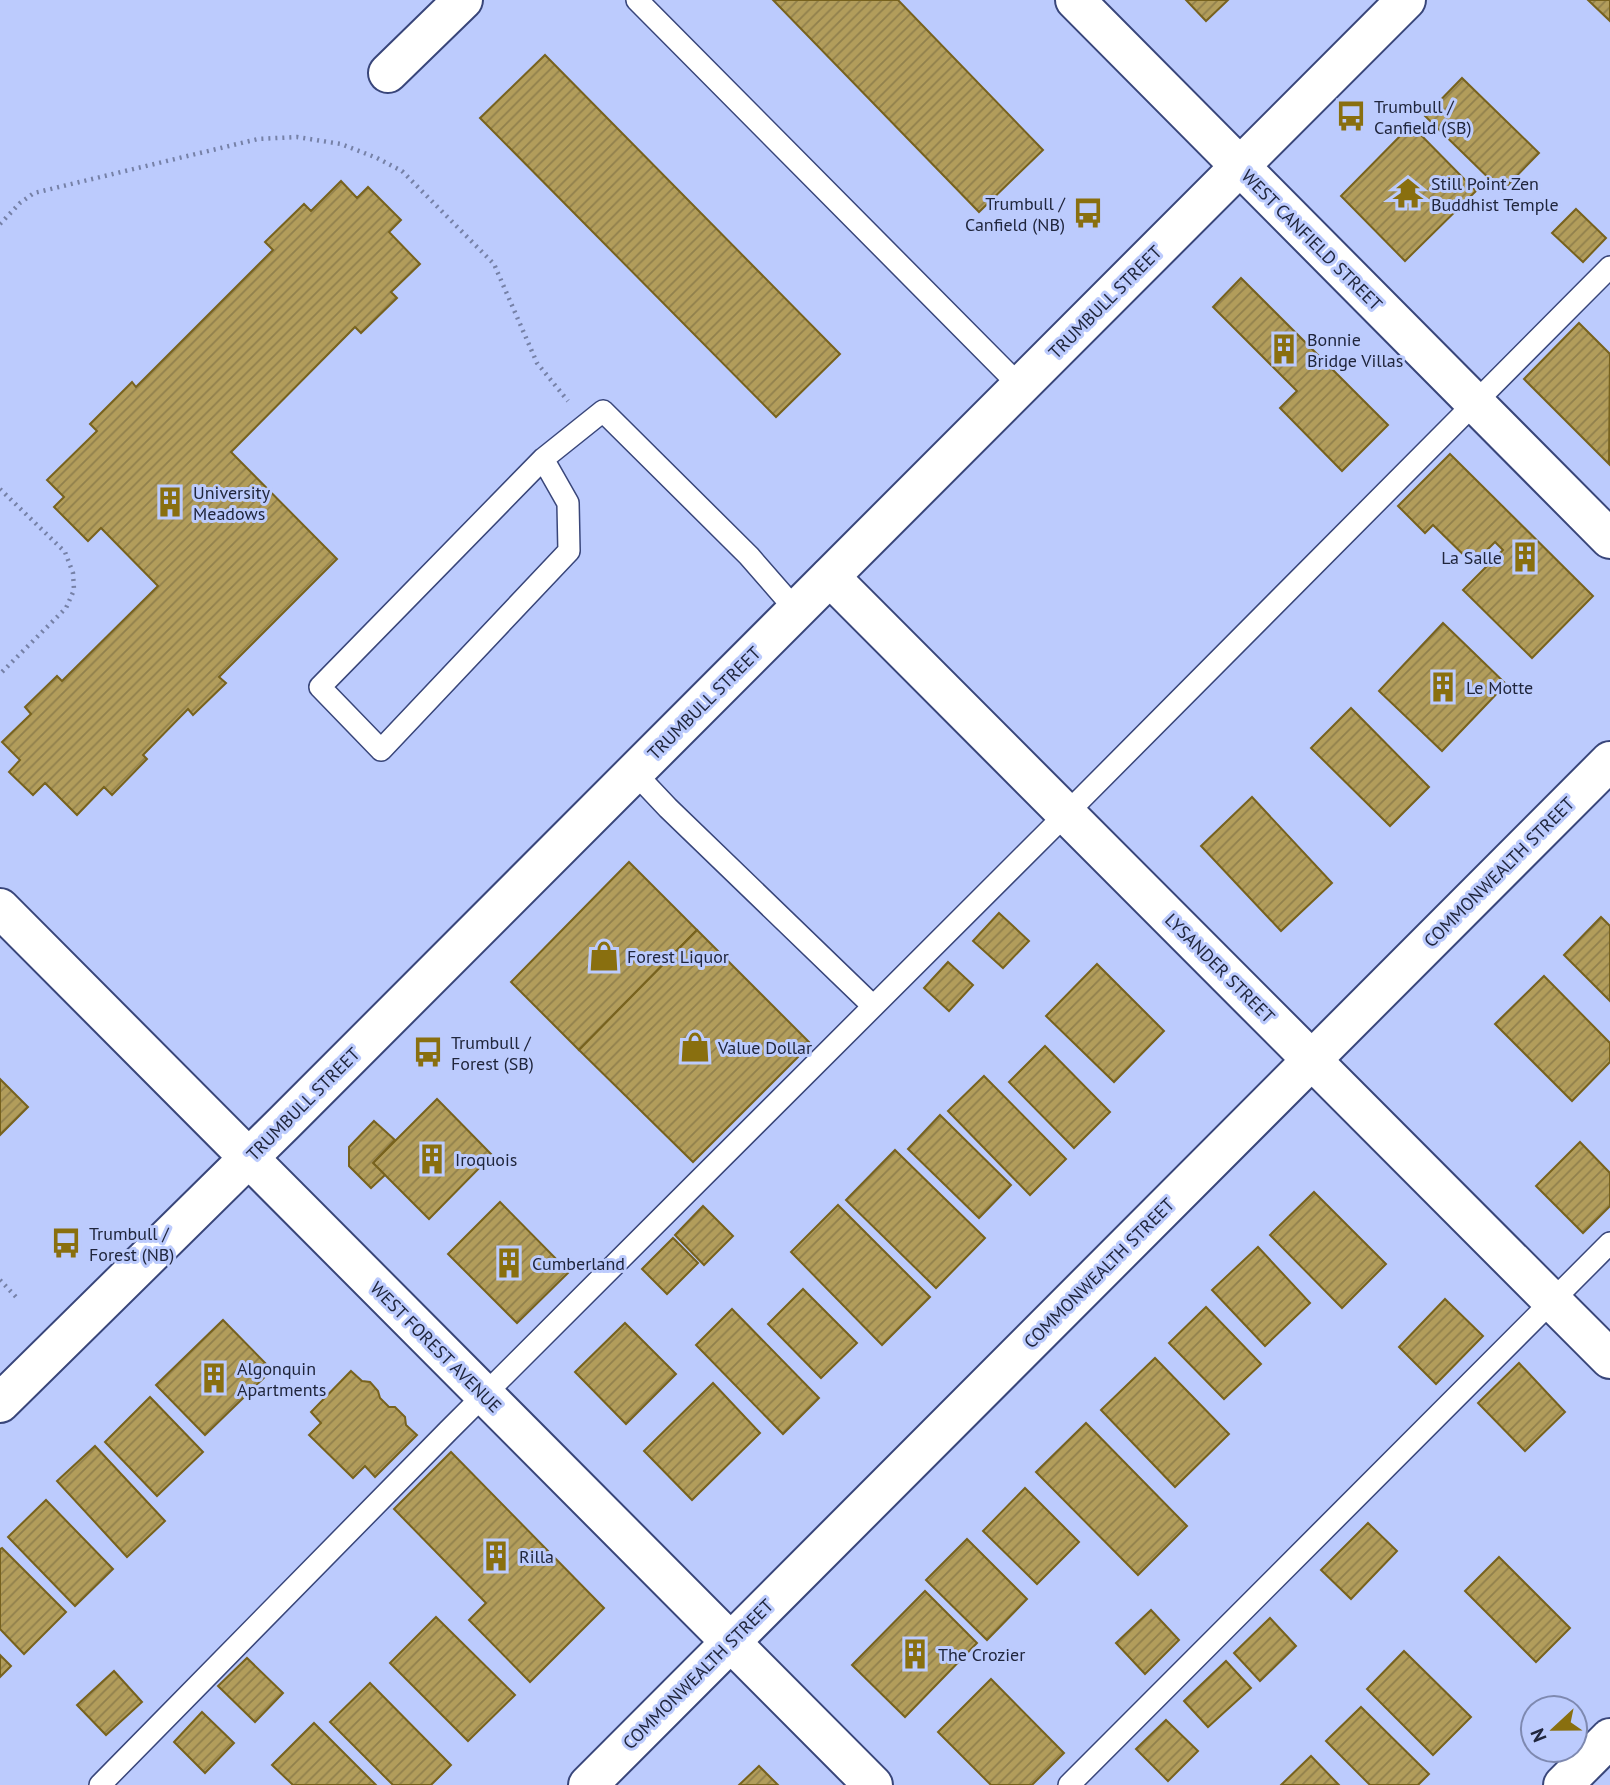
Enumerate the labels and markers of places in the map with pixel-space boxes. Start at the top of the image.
place label: Trumbull / Canfield (SB) [1374,95,1472,139]
bus stop icon: Trumbull / Canfield (SB) [1334,99,1368,133]
place label: Still Point Zen Buddhist Temple [1431,172,1559,216]
temple icon: Still Point Zen Buddhist Temple [1391,176,1425,210]
place label: Trumbull / Canfield (NB) [965,192,1067,236]
bus stop icon: Trumbull / Canfield (NB) [1071,196,1105,230]
place label: Bonnie Bridge Villas [1307,328,1403,372]
building icon: Bonnie Bridge Villas [1267,332,1301,366]
place label: University Meadows [193,481,271,525]
building icon: University Meadows [153,485,187,519]
building icon: La Salle [1508,540,1542,574]
place label: La Salle [1441,546,1502,569]
building icon: Le Motte [1426,670,1460,704]
place label: Le Motte [1466,676,1533,699]
shop icon: Forest Liquor [587,939,621,973]
place label: Forest Liquor [627,945,729,968]
shop icon: Value Dollar [678,1030,712,1064]
place label: Trumbull / Forest (SB) [451,1031,534,1075]
bus stop icon: Trumbull / Forest (SB) [411,1035,445,1069]
place label: Value Dollar [717,1036,812,1059]
building icon: Iroquois [415,1142,449,1176]
place label: Iroquois [455,1148,517,1171]
place label: Trumbull / Forest (NB) [89,1222,174,1266]
bus stop icon: Trumbull / Forest (NB) [49,1226,83,1260]
building icon: Cumberland [492,1246,526,1280]
place label: Cumberland [532,1252,625,1275]
place label: Algonquin Apartments [237,1357,326,1401]
building icon: Algonquin Apartments [197,1361,231,1395]
building icon: Rilla [479,1539,513,1573]
place label: Rilla [519,1545,554,1568]
building icon: The Crozier [898,1637,932,1671]
place label: The Crozier [938,1643,1025,1666]

